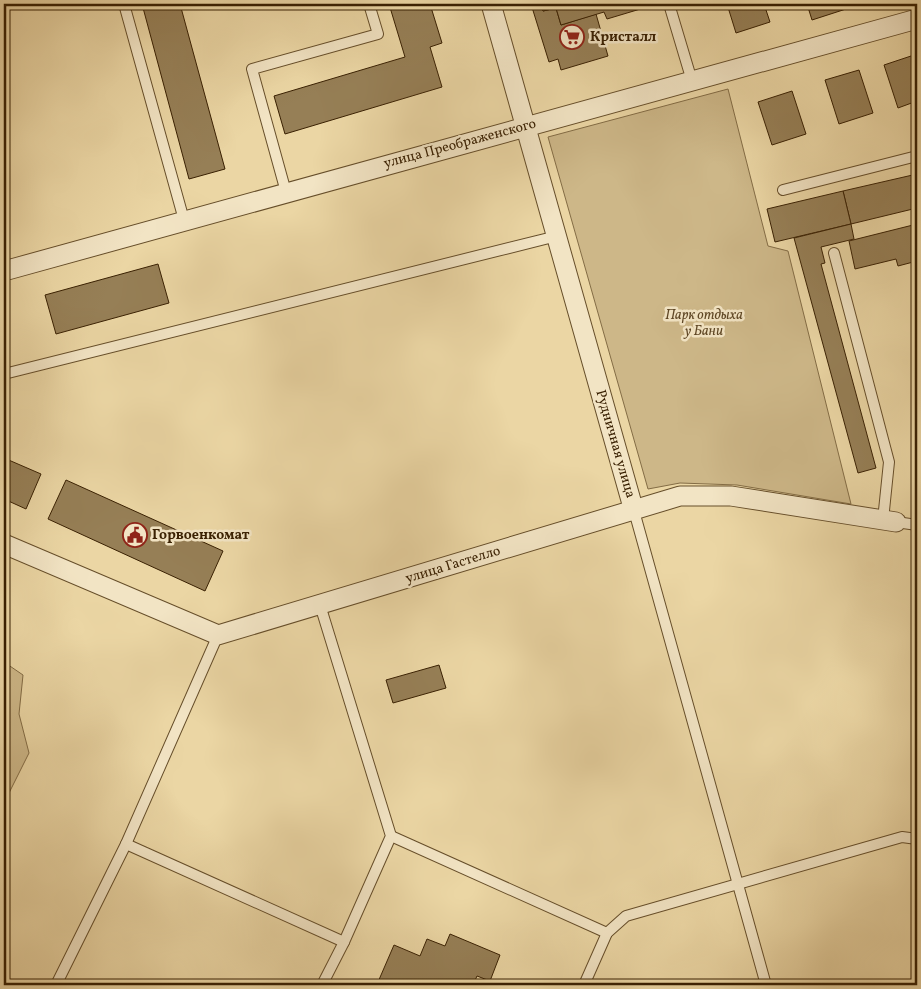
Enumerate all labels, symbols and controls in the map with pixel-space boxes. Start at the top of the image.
supermarket icon: Кристалл [559,24,585,50]
place label: Кристалл [590,28,656,47]
street label: улица Преображенского [382,115,538,173]
park label: Парк отдыха у Бани [665,306,743,341]
street label: Рудничная улица [590,388,640,500]
public building icon: Горвоенкомат [122,522,148,548]
place label: Горвоенкомат [152,526,250,545]
street label: улица Гастелло [403,542,503,588]

